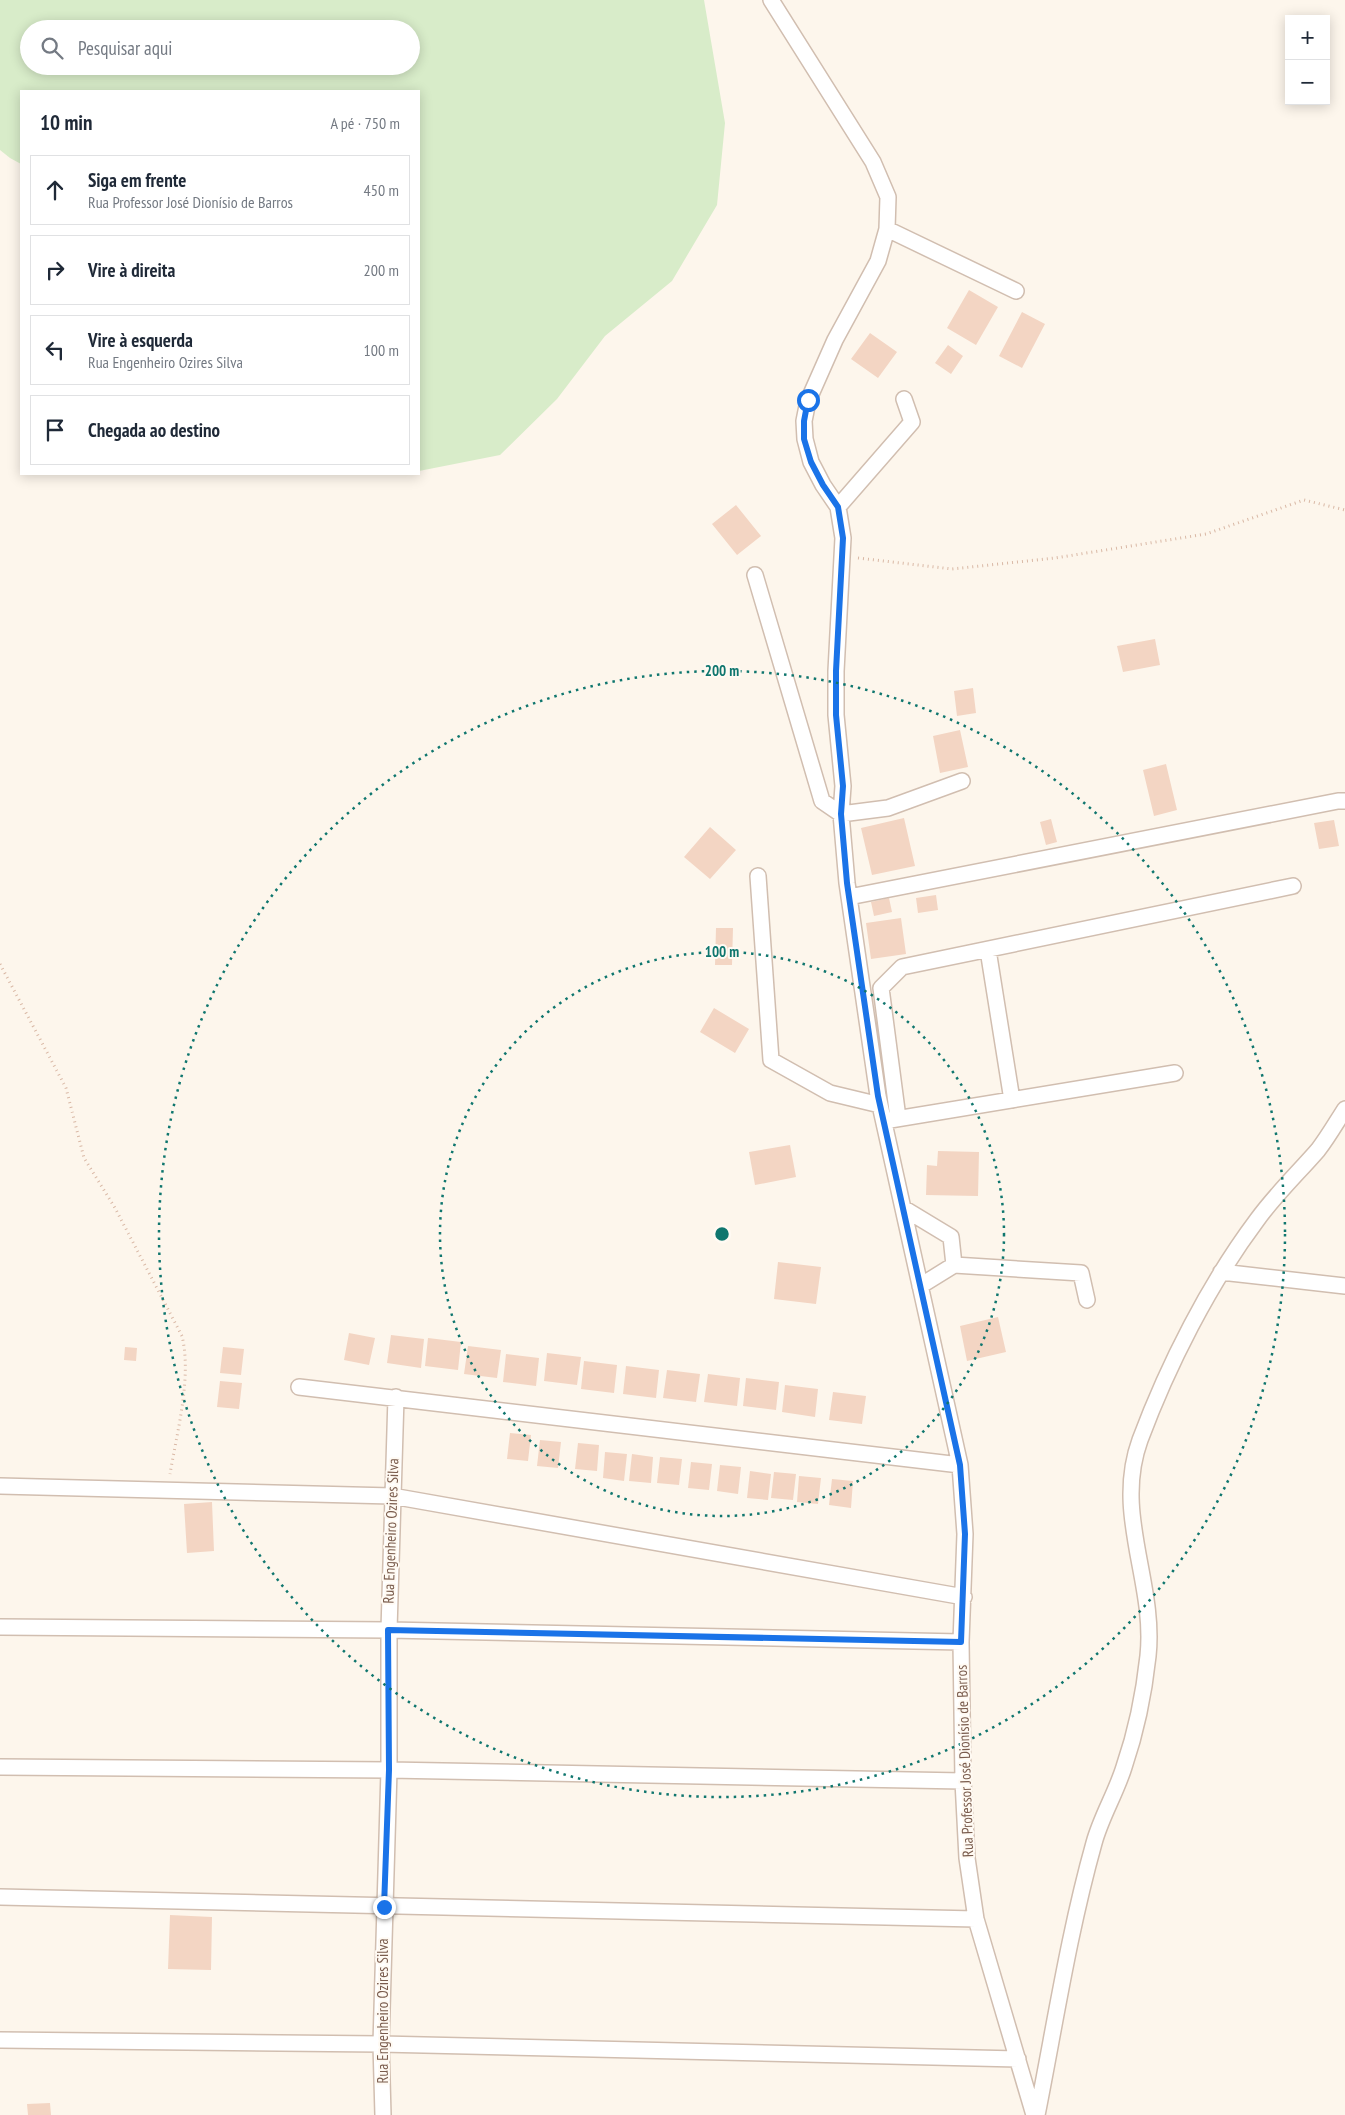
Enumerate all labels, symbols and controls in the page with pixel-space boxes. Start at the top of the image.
map controls [1285,15,1330,105]
button: + [1285,15,1330,60]
search box [20,20,420,75]
icon: search [38,34,66,62]
text: Pesquisar aqui [78,36,172,60]
button: − [1285,60,1330,105]
text: 10 min [40,109,92,136]
text: A pé · 750 m [330,113,400,133]
text: Siga em frente [88,168,186,192]
icon: ahead [41,176,69,204]
text: 450 m [364,180,399,200]
text: Rua Professor José Dionísio de Barros [88,192,293,212]
icon: right [41,256,69,284]
text: Vire à direita [88,258,175,282]
text: 200 m [364,260,399,280]
text: Vire à esquerda [88,328,193,352]
icon: left [41,336,69,364]
text: 100 m [364,340,399,360]
text: Rua Engenheiro Ozires Silva [88,352,243,372]
route start [797,389,820,412]
icon: arrive [41,416,69,444]
text: Chegada ao destino [88,418,220,442]
text: 200 m [705,661,739,680]
text: 100 m [705,942,739,961]
centre of rings [713,1225,731,1243]
street label: Rua Engenheiro Ozires Silva [378,1458,403,1604]
street label: Rua Professor José Dionísio de Barros [952,1665,977,1857]
route end [373,1896,396,1919]
street label: Rua Engenheiro Ozires Silva [373,1938,392,2084]

